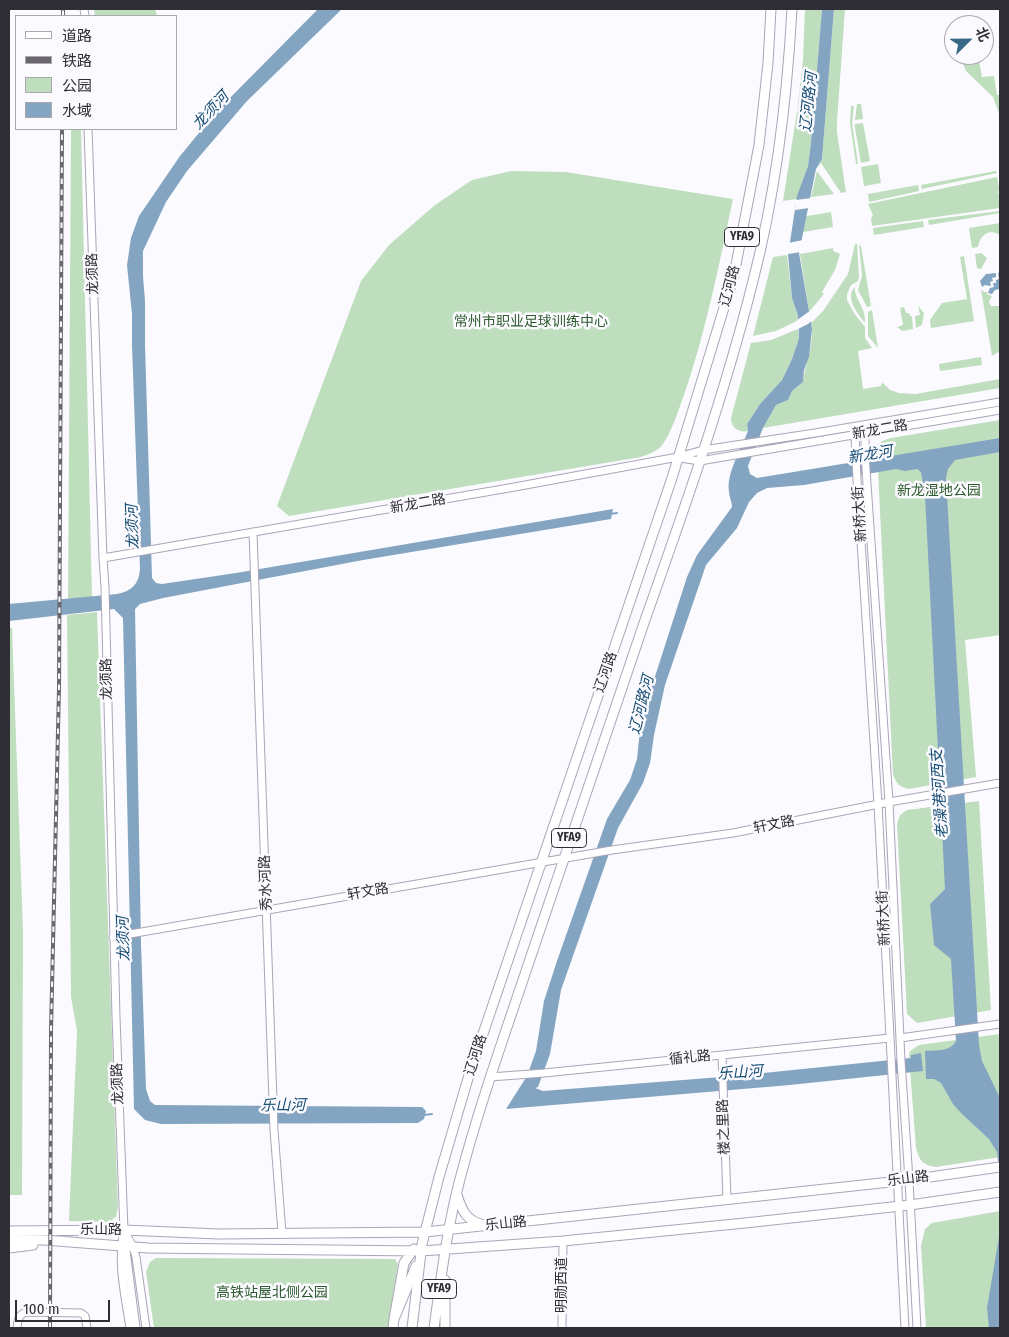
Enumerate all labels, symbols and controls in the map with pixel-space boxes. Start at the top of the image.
legend [15,15,178,130]
north arrow [944,15,994,65]
text: 北 [972,25,993,44]
text: 道路 [62,27,92,45]
text: 铁路 [62,52,92,70]
water label: 辽河路河 [797,71,821,133]
text: 公园 [62,77,92,95]
water label: 龙须河 [189,88,233,134]
text: 水域 [62,102,92,120]
road number: YFA9 [724,228,760,246]
street label: 龙须路 [84,253,102,295]
street label: 辽河路 [716,264,744,308]
park label: 常州市职业足球训练中心 [454,314,608,330]
street label: 新龙二路 [851,417,909,443]
water label: 新龙河 [846,443,894,467]
park label: 新龙湿地公园 [897,483,981,499]
street label: 新桥大街 [850,485,870,543]
street label: 新龙二路 [389,491,447,517]
water label: 龙须河 [123,504,143,550]
street label: 辽河路 [591,649,621,695]
street label: 龙须路 [98,658,116,700]
water label: 辽河路河 [626,674,658,736]
water label: 老澡港河西支 [928,748,952,840]
street label: 轩文路 [752,813,796,837]
road number: YFA9 [552,828,586,848]
street label: 秀水河路 [257,855,275,911]
street label: 轩文路 [346,880,390,904]
street label: 新桥大街 [874,890,894,946]
water label: 龙须河 [114,916,134,962]
street label: 辽河路 [462,1032,490,1078]
street label: 循礼路 [668,1047,712,1069]
water label: 乐山河 [717,1062,763,1084]
street label: 龙须路 [109,1063,127,1105]
water label: 乐山河 [260,1097,306,1115]
street label: 楼之里路 [715,1099,733,1155]
street label: 乐山路 [886,1168,930,1190]
street label: 乐山路 [484,1213,528,1235]
street label: 乐山路 [80,1222,122,1238]
street label: 明勋西道 [554,1257,570,1313]
road number: YFA9 [422,1280,456,1298]
park label: 高铁站屋北侧公园 [216,1285,328,1301]
scale bar [18,1290,112,1322]
text: 100 m [23,1300,60,1318]

